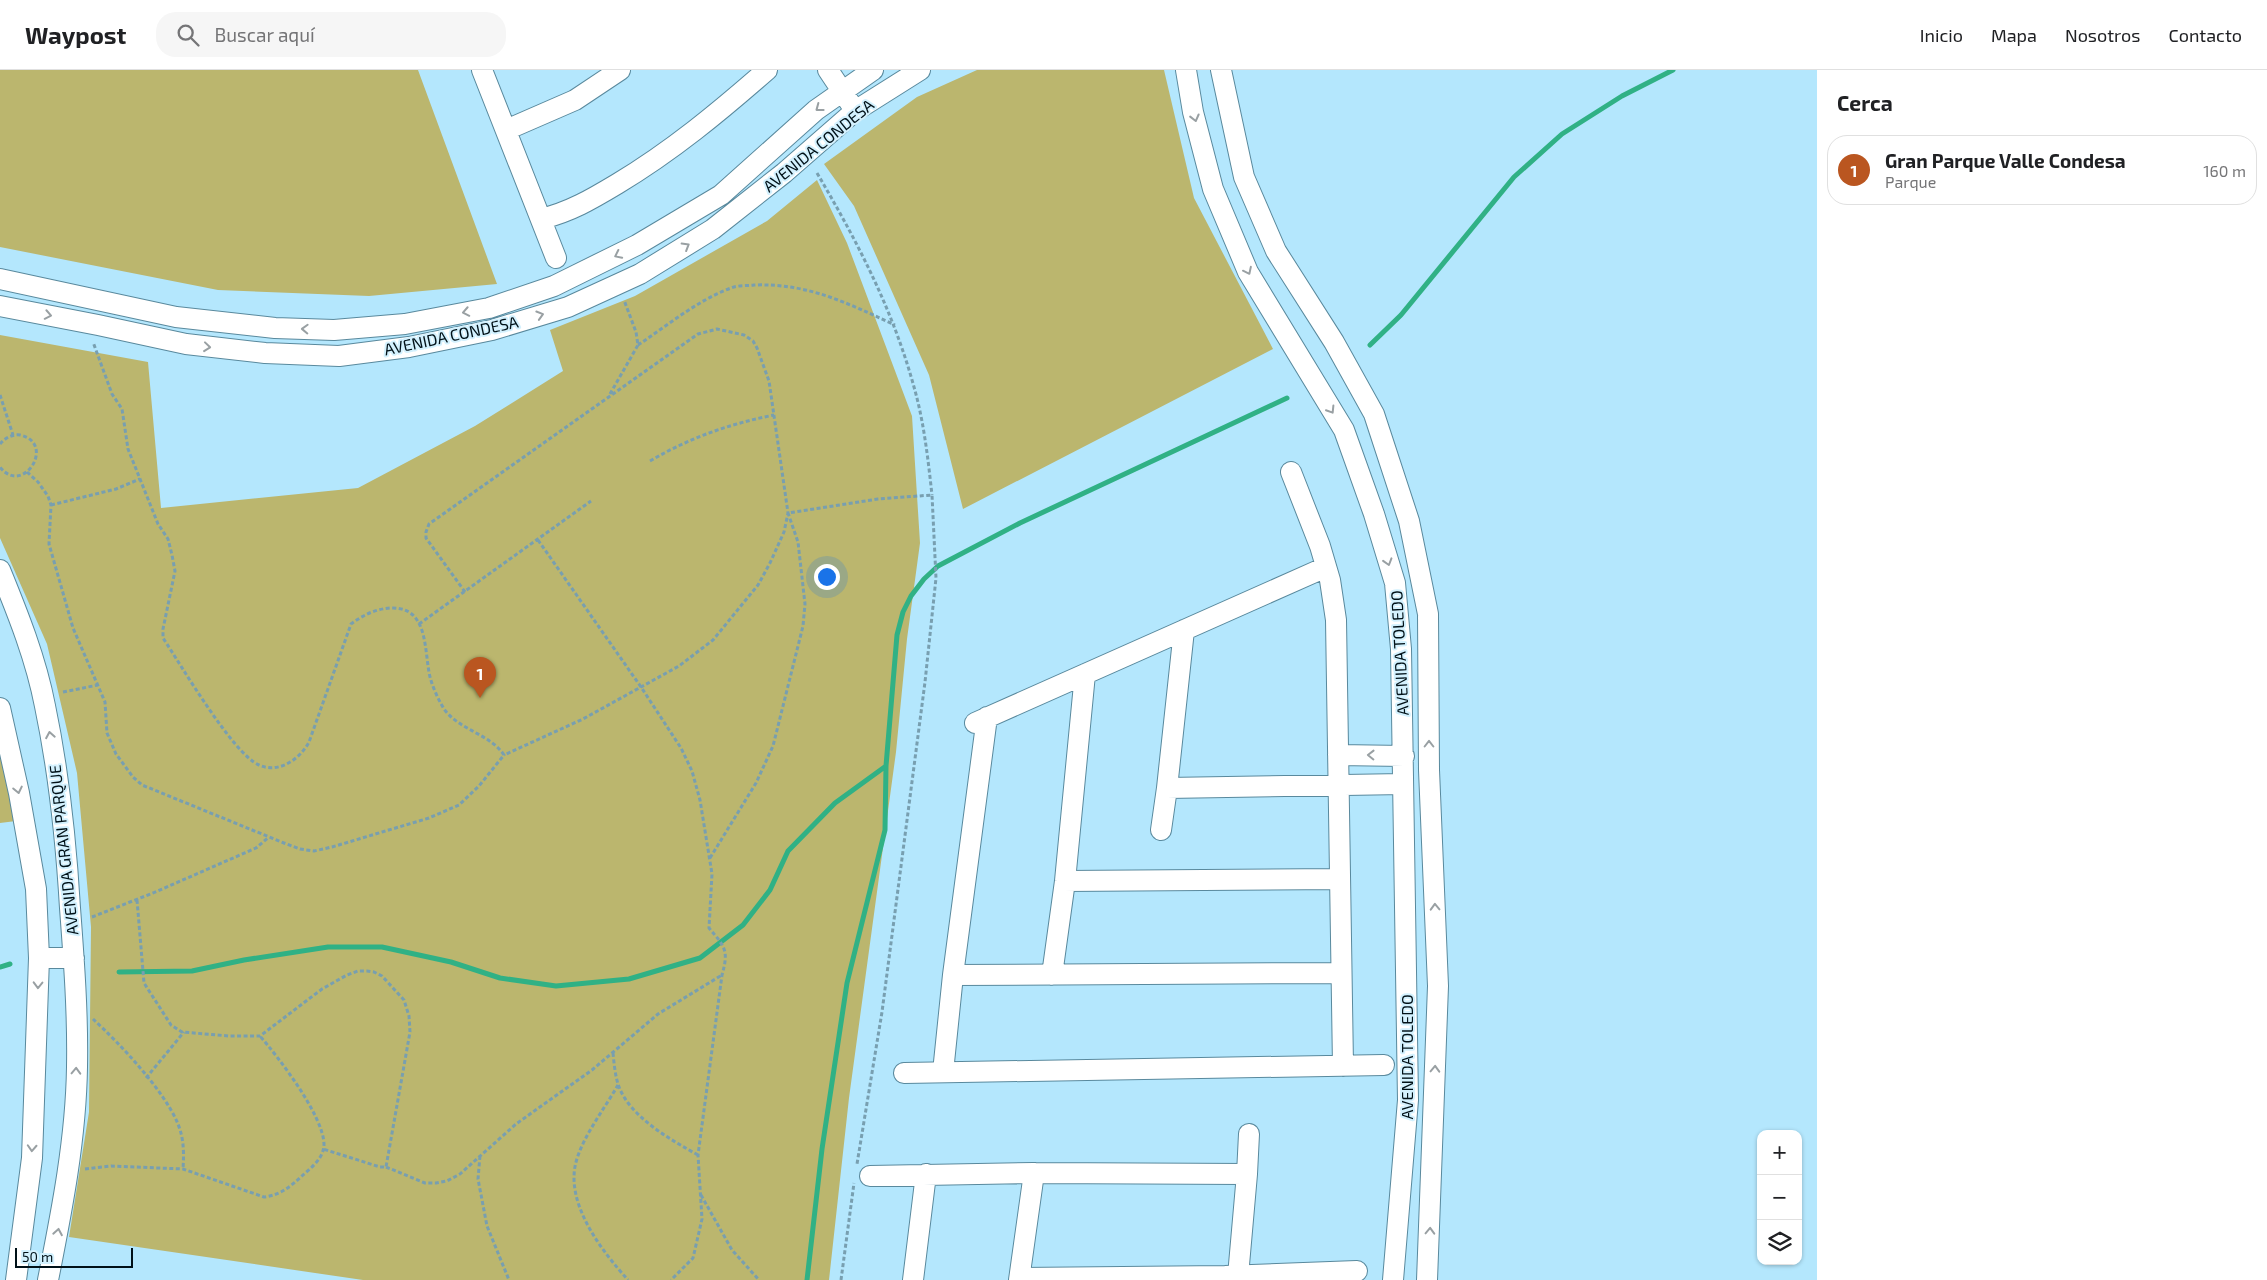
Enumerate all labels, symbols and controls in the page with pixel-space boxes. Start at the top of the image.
search box [156,12,506,57]
text: Waypost [25,20,126,49]
icon: search [174,21,202,49]
text: Buscar aquí [214,23,315,46]
text: Inicio [1920,24,1963,46]
text: Mapa [1991,24,2037,46]
text: Nosotros [2065,24,2140,46]
text: Contacto [2168,24,2242,46]
text: Cerca [1837,90,1893,115]
street label: AVENIDA CONDESA [759,95,877,195]
one-way arrow [816,103,825,111]
one-way arrow [1189,113,1200,122]
text: Gran Parque Valle Condesa [1885,149,2126,172]
text: 1 [1851,161,1857,180]
text: 160 m [2203,161,2246,180]
text: Parque [1885,172,1936,191]
one-way arrow [681,242,690,252]
one-way arrow [614,249,623,259]
one-way arrow [1242,266,1252,275]
one-way arrow [462,306,471,317]
one-way arrow [43,309,52,320]
street label: AVENIDA CONDESA [382,311,520,359]
one-way arrow [535,311,543,321]
one-way arrow [301,324,309,334]
one-way arrow [203,341,211,352]
one-way arrow [1325,405,1335,414]
one-way arrow [1383,557,1393,565]
your location [814,564,840,590]
street label: AVENIDA TOLEDO [1386,590,1412,716]
pin: 1 [464,657,496,698]
one-way arrow [46,731,56,739]
one-way arrow [1424,740,1434,748]
one-way arrow [1367,750,1374,760]
street label: AVENIDA GRAN PARQUE [45,764,82,936]
one-way arrow [12,785,23,794]
one-way arrow [1429,902,1440,910]
one-way arrow [33,982,43,990]
street label: AVENIDA TOLEDO [1397,994,1416,1120]
one-way arrow [1430,1065,1441,1073]
one-way arrow [71,1067,82,1075]
map controls [1757,1130,1802,1265]
button: + [1757,1130,1802,1175]
one-way arrow [27,1144,38,1152]
button: − [1757,1175,1802,1220]
button: layers [1757,1220,1802,1265]
one-way arrow [1424,1227,1435,1235]
one-way arrow [52,1228,62,1237]
scale bar [15,1245,132,1268]
text: 50 m [22,1248,53,1265]

